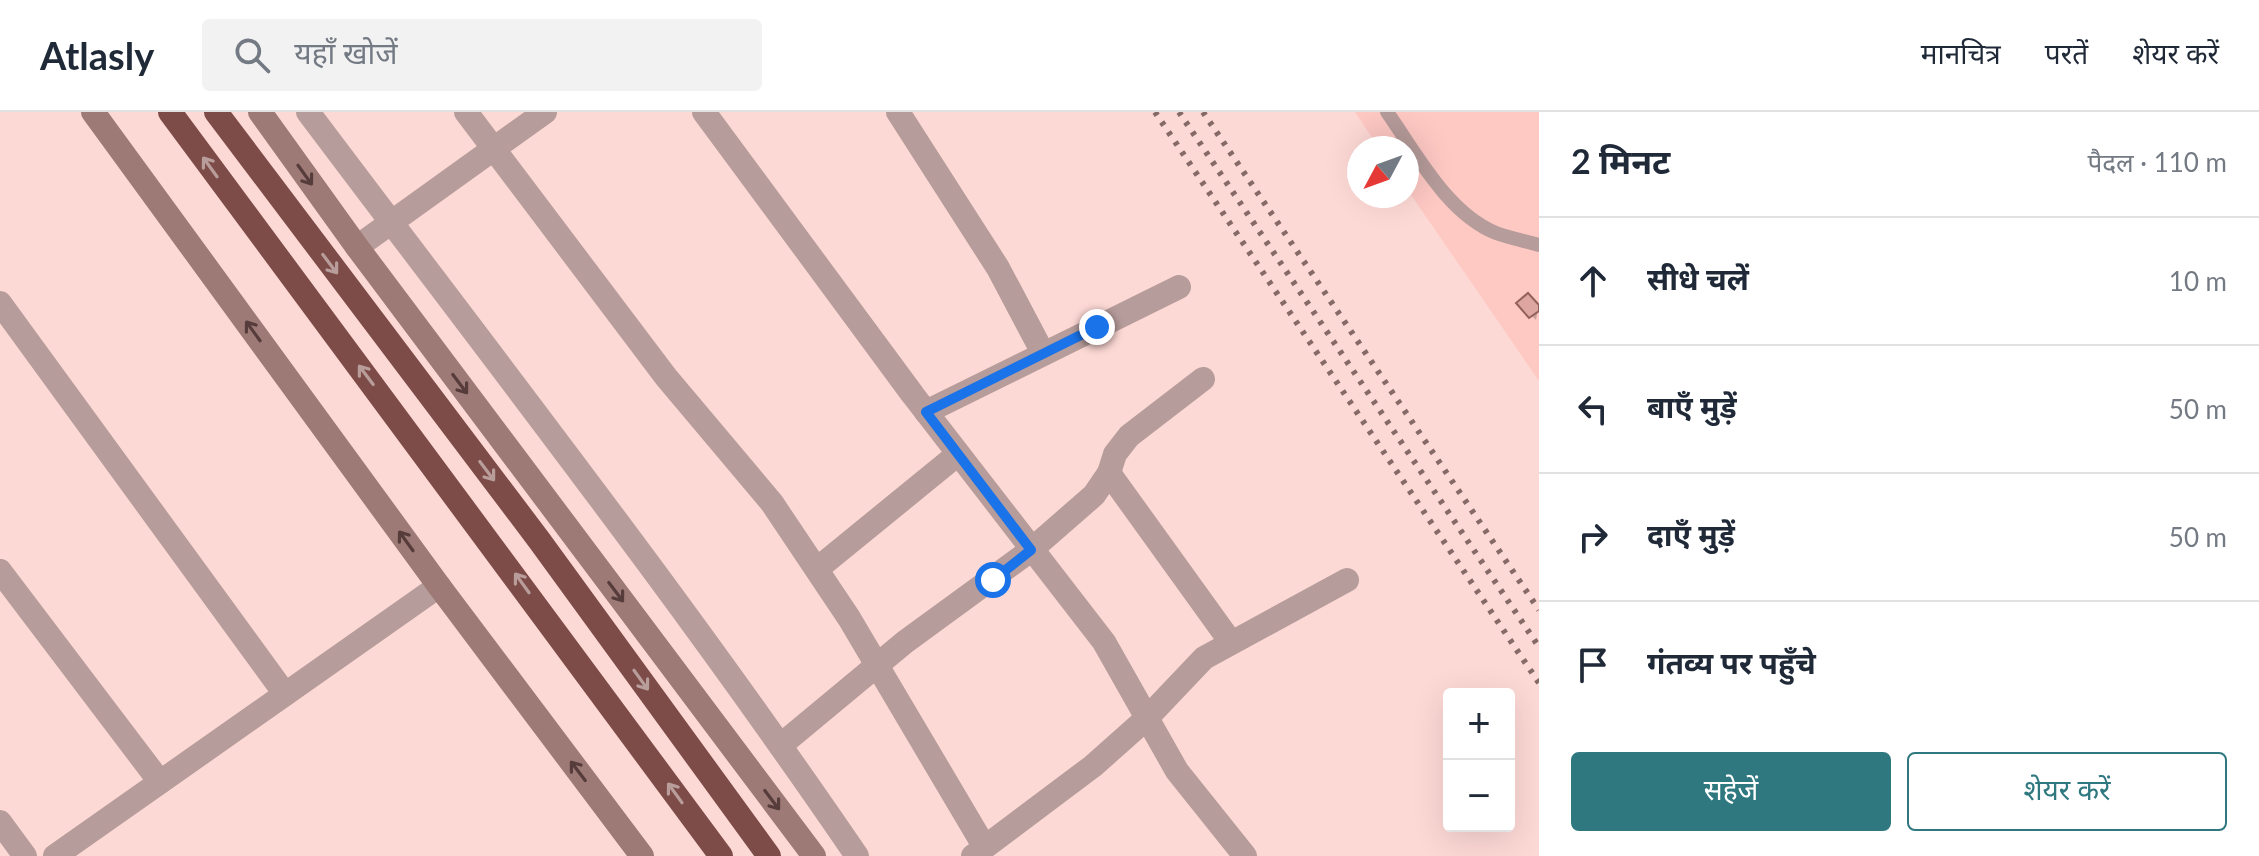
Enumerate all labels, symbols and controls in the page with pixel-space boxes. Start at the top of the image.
search box [202,19,762,91]
text: Atlasly [40,32,154,78]
icon: search [230,33,274,77]
text: यहाँ खोजें [294,34,398,70]
text: मानचित्र [1921,36,2001,70]
text: परतें [2045,36,2088,70]
text: शेयर करें [2132,36,2219,70]
north arrow [1347,136,1419,208]
text: 2 मिनट [1571,140,1670,181]
text: पैदल · 110 m [2087,146,2227,178]
one-way arrow [202,156,218,178]
one-way arrow [297,164,313,186]
one-way arrow [322,252,339,274]
icon: ahead [1571,259,1615,303]
text: सीधे चलें [1647,260,1749,296]
text: 10 m [2169,265,2227,297]
route end [1079,309,1115,345]
one-way arrow [244,320,261,342]
one-way arrow [357,365,374,386]
one-way arrow [451,373,468,395]
icon: left [1571,387,1615,431]
text: बाएँ मुड़ें [1647,388,1737,424]
text: 50 m [2169,393,2227,425]
one-way arrow [479,460,496,481]
icon: right [1571,515,1615,559]
text: दाएँ मुड़ें [1647,516,1735,552]
text: 50 m [2169,521,2227,553]
one-way arrow [398,530,414,552]
route start [975,562,1011,598]
one-way arrow [513,573,530,594]
one-way arrow [608,581,624,603]
icon: arrive [1571,643,1615,687]
text: गंतव्य पर पहुँचे [1647,644,1816,680]
one-way arrow [633,669,650,691]
map controls [1443,688,1515,832]
button: + [1443,688,1515,760]
button: सहेजें [1571,752,1891,831]
button: शेयर करें [1907,752,2227,831]
button: − [1443,760,1515,832]
one-way arrow [570,761,587,782]
one-way arrow [667,783,684,804]
one-way arrow [764,789,780,811]

